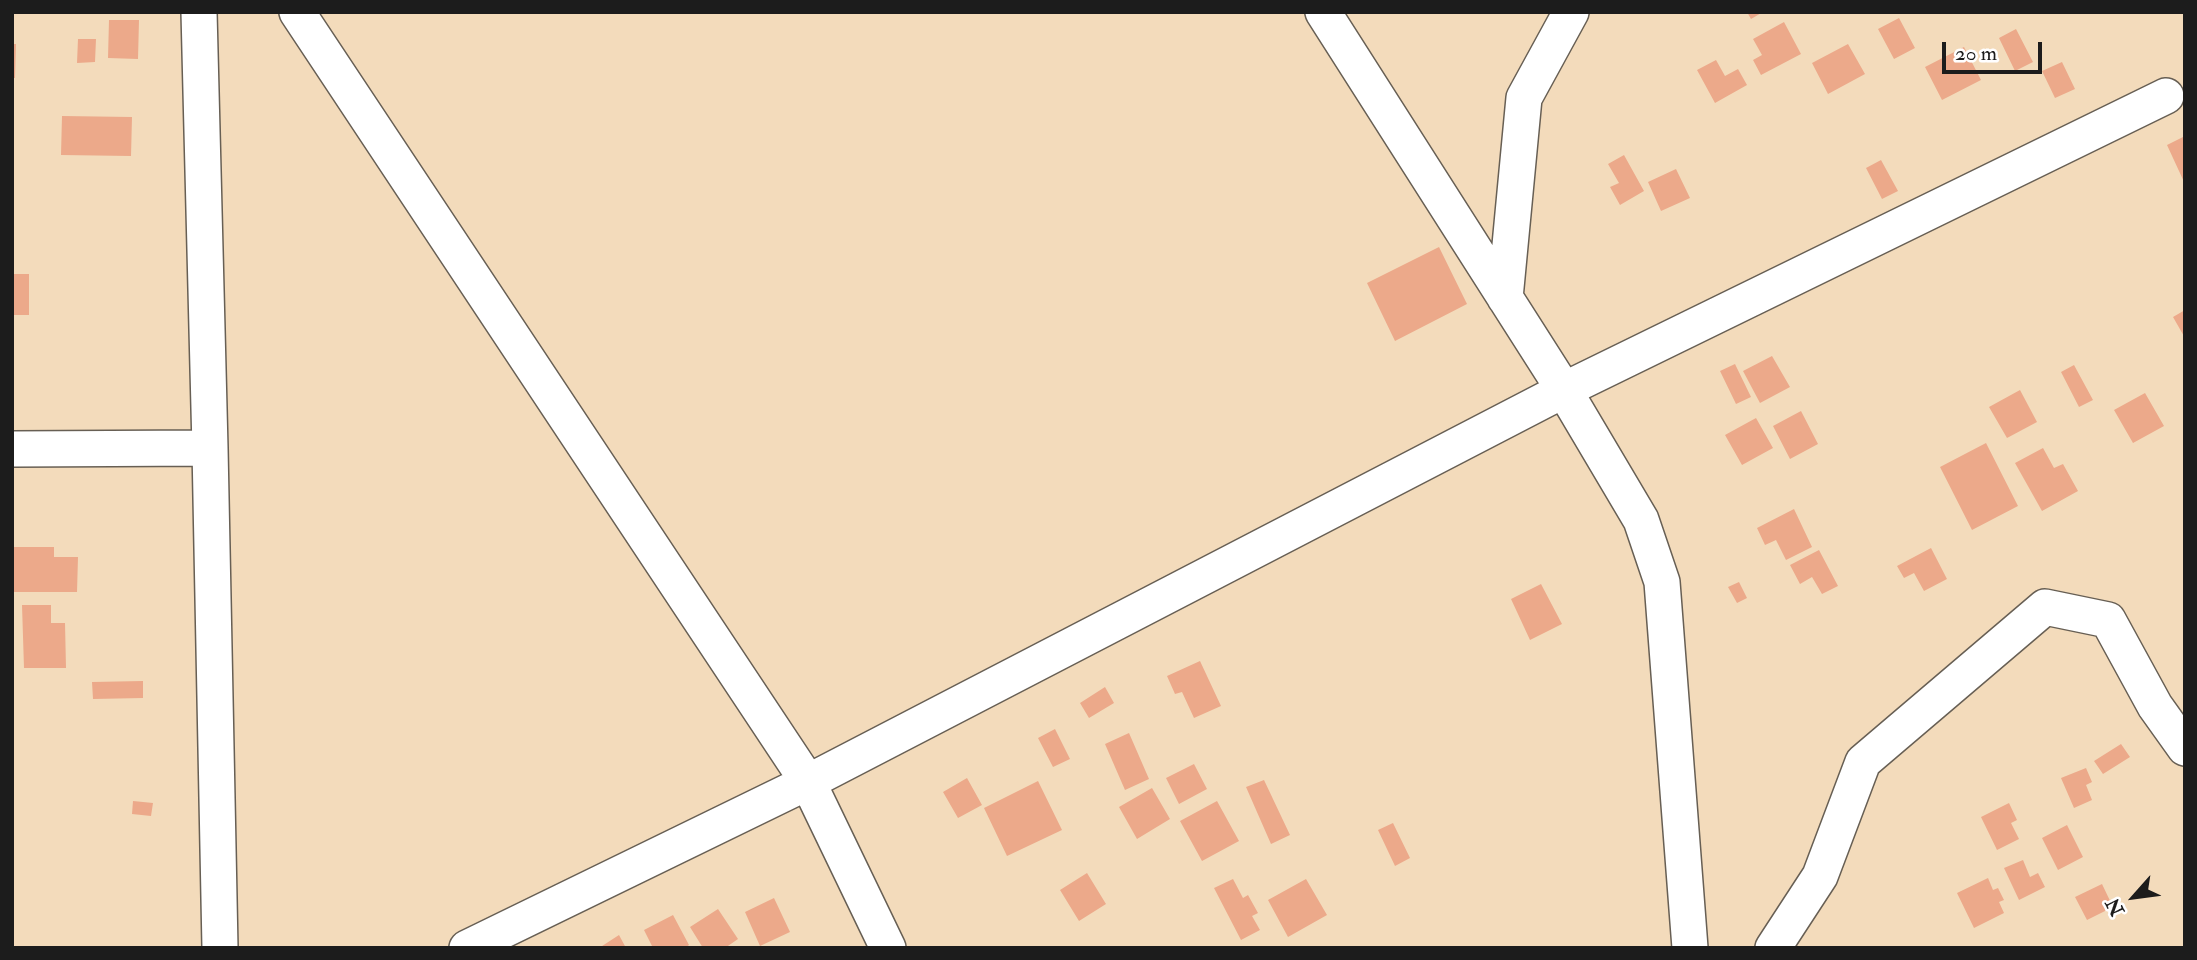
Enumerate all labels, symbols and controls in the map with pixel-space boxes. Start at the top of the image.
scale bar [1945,28,2045,72]
text: 20 m [1955,40,1997,67]
north arrow [2099,862,2169,932]
text: N [2101,894,2130,920]

